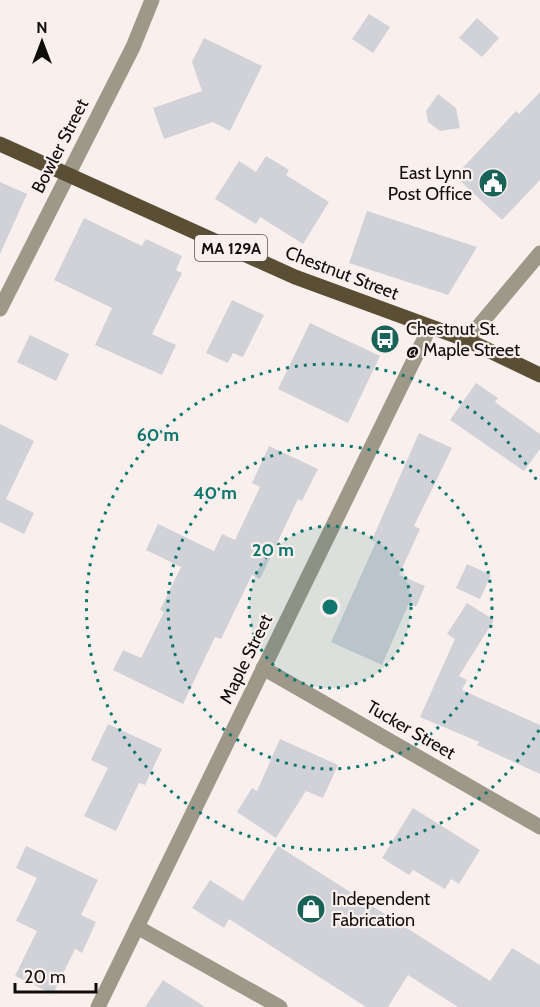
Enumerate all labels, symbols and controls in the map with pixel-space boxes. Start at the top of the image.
north arrow [12,12,72,72]
text: N [36,18,48,37]
street label: Bowler Street [27,95,93,197]
place label: East Lynn Post Office [388,162,472,205]
public building icon: East Lynn Post Office [477,167,509,199]
road number: MA 129A [195,235,267,261]
street label: Chestnut Street [282,241,402,305]
place label: Chestnut St. @ Maple Street [406,318,520,361]
bus stop icon: Chestnut St. @ Maple Street [369,323,401,355]
text: 60 m [137,424,179,446]
text: 40 m [193,482,237,504]
text: 20 m [252,539,294,561]
centre of rings [320,597,340,617]
street label: Maple Street [215,611,277,707]
street label: Tucker Street [363,696,459,764]
place label: Independent Fabrication [332,888,430,931]
shop icon: Independent Fabrication [295,893,327,925]
scale bar [15,956,96,994]
text: 20 m [24,966,66,988]

